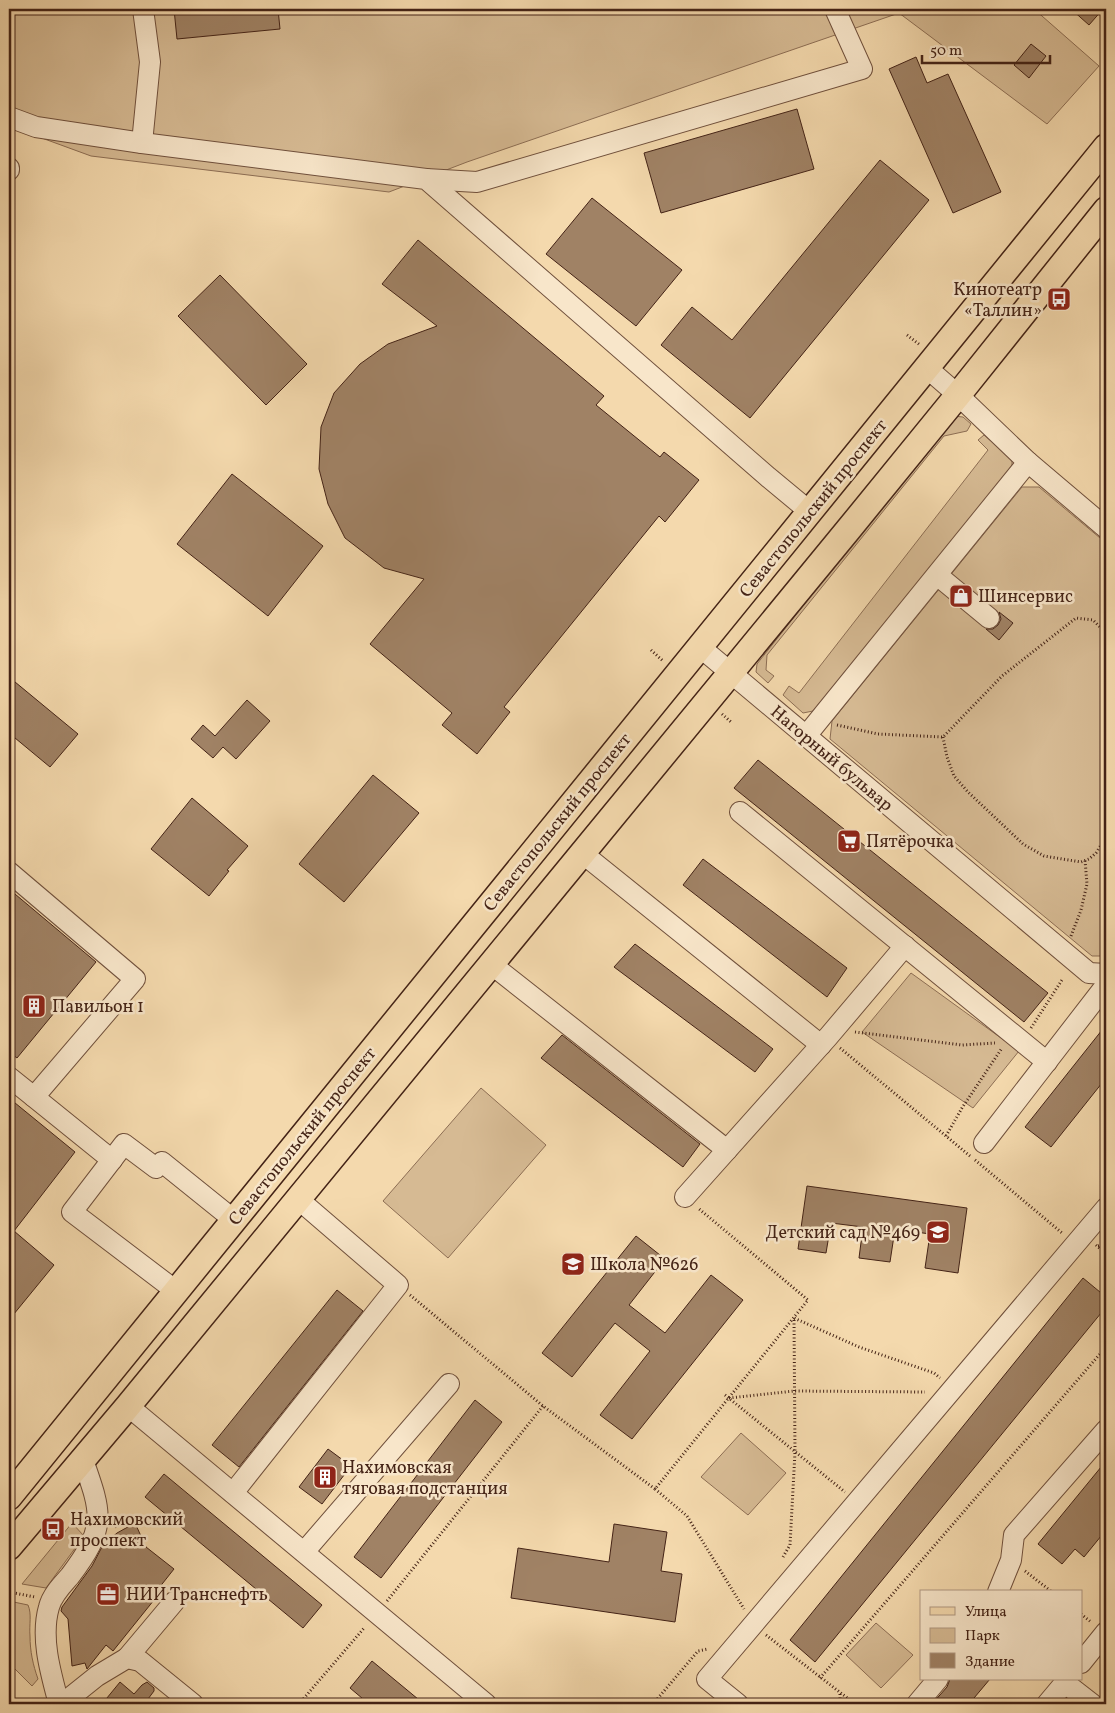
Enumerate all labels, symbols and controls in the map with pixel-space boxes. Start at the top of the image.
scale bar [922,32,1050,64]
text: 50 m [930,41,962,62]
place label: Кинотеатр «Таллин» [953,278,1042,324]
bus stop icon: Кинотеатр «Таллин» [1046,286,1072,312]
street label: Севастопольский проспект [734,414,894,603]
shop icon: Шинсервис [948,583,974,609]
place label: Шинсервис [978,585,1073,610]
street label: Нагорный бульвар [764,700,898,818]
street label: Севастопольский проспект [478,728,638,917]
supermarket icon: Пятёрочка [836,828,862,854]
place label: Пятёрочка [866,830,954,855]
building icon: Павильон 1 [21,993,47,1019]
place label: Павильон 1 [52,995,144,1020]
street label: Севастопольский проспект [223,1042,383,1231]
school or university icon: Детский сад №469 [925,1219,951,1245]
place label: Детский сад №469 [766,1221,920,1246]
school or university icon: Школа №626 [560,1251,586,1277]
place label: Школа №626 [590,1253,698,1278]
place label: Нахимовская тяговая подстанция [342,1456,508,1502]
building icon: Нахимовская тяговая подстанция [312,1464,338,1490]
place label: Нахимовский проспект [70,1508,183,1554]
bus stop icon: Нахимовский проспект [40,1516,66,1542]
office icon: НИИ Транснефть [95,1581,121,1607]
place label: НИИ Транснефть [126,1583,268,1608]
legend [920,1590,1082,1680]
text: Улица [965,1602,1007,1623]
text: Парк [965,1626,1000,1647]
text: Здание [965,1652,1015,1673]

